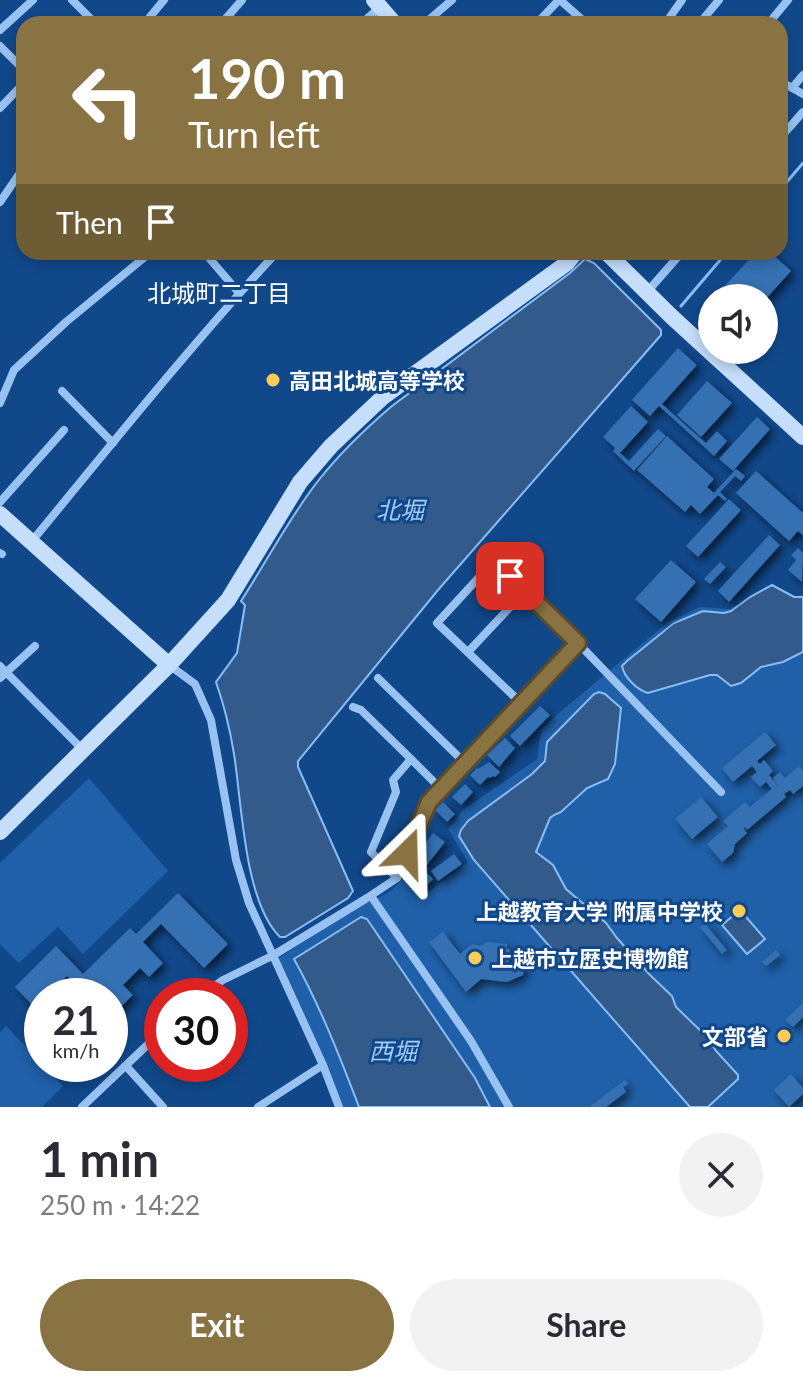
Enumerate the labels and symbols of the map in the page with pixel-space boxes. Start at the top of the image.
district label: 北城町二丁目 [147,278,291,307]
place label: 高田北城高等学校 [289,367,465,394]
marker: 高田北城高等学校 [264,371,282,389]
water label: 北堀 [376,495,428,524]
pin [476,542,544,610]
position arrow [365,811,449,895]
place label: 上越教育大学 附属中学校 [476,898,723,925]
marker: 上越教育大学 附属中学校 [730,902,748,920]
place label: 上越市立歴史博物館 [491,945,689,972]
marker: 上越市立歴史博物館 [466,949,484,967]
speed limit sign: 30 [144,978,248,1082]
place label: 文部省 [702,1023,768,1050]
marker: 文部省 [775,1027,793,1045]
water label: 西堀 [369,1036,421,1065]

